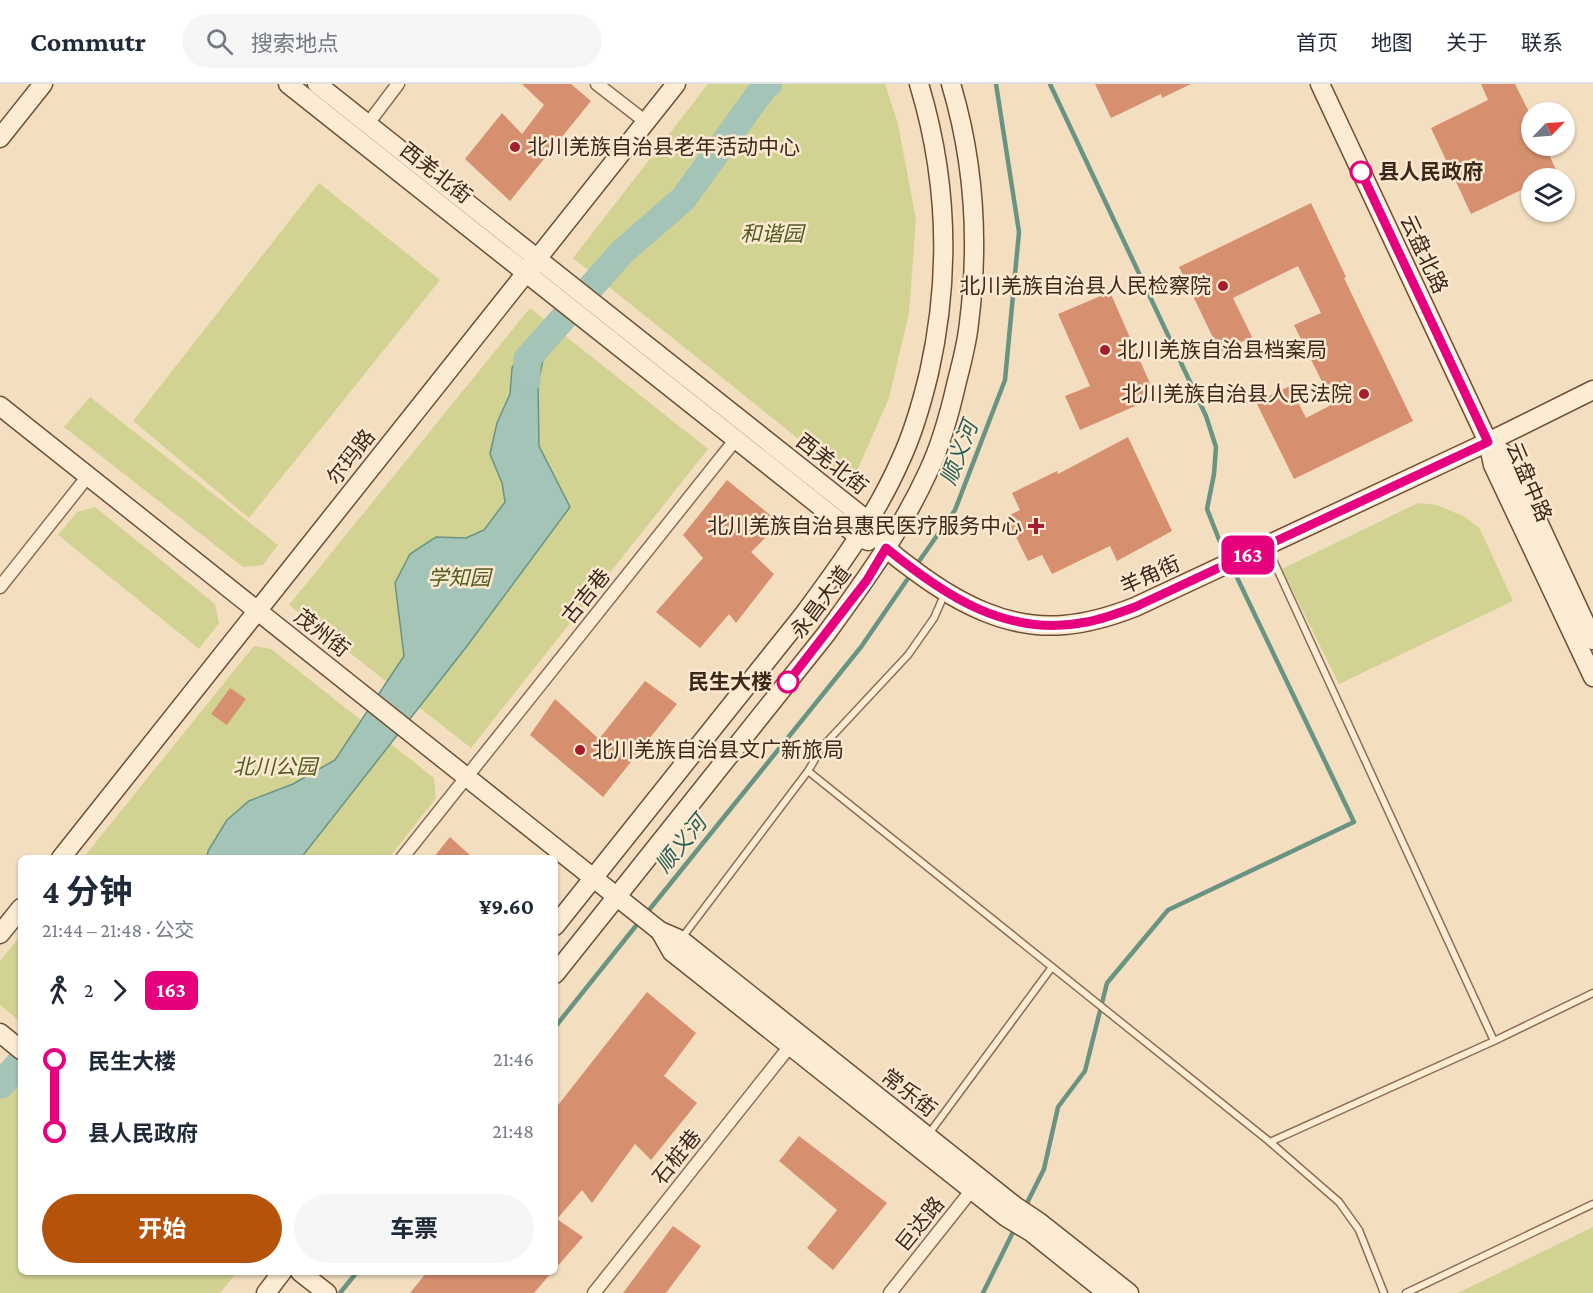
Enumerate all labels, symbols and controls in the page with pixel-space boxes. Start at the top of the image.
search box [182,14,602,68]
icon: search [203,25,236,58]
text: Commutr [30,26,146,57]
text: 搜索地点 [251,31,339,56]
text: 首页 [1296,31,1338,55]
text: 地图 [1371,31,1413,55]
text: 关于 [1446,31,1488,55]
text: 联系 [1521,31,1563,55]
north arrow [1521,102,1575,156]
map controls [1521,102,1575,222]
place label: 北川羌族自治县老年活动中心 [527,135,800,159]
street label: 西羌北街 [396,138,476,208]
marker: 北川羌族自治县老年活动中心 [508,140,522,154]
place label: 县人民政府 [1378,160,1483,184]
marker: 县人民政府 [1350,161,1372,183]
button: layers [1521,168,1575,222]
street label: 云盘北路 [1395,211,1453,297]
park label: 和谐园 [741,222,806,246]
place label: 北川羌族自治县人民检察院 [959,274,1211,298]
marker: 北川羌族自治县人民检察院 [1216,279,1230,293]
place label: 北川羌族自治县档案局 [1117,338,1327,362]
marker: 北川羌族自治县档案局 [1098,343,1112,357]
place label: 北川羌族自治县人民法院 [1121,382,1352,406]
marker: 北川羌族自治县人民法院 [1357,387,1371,401]
water label: 顺义河 [936,414,984,488]
street label: 尔玛路 [322,425,380,489]
street label: 西羌北街 [792,429,872,499]
street label: 云盘中路 [1502,439,1556,525]
place label: 北川羌族自治县惠民医疗服务中心 [707,514,1022,538]
marker: 北川羌族自治县惠民医疗服务中心 [1027,517,1045,535]
line badge: 163 [1214,536,1282,574]
text: 163 [1233,543,1263,567]
street label: 羊角街 [1116,551,1184,599]
street label: 永昌大道 [786,561,856,643]
street label: 古吉巷 [557,564,615,628]
park label: 学知园 [428,566,493,590]
street label: 茂州街 [290,604,354,662]
place label: 民生大楼 [688,670,772,694]
marker: 民生大楼 [777,671,799,693]
place label: 北川羌族自治县文广新旅局 [592,738,844,762]
marker: 北川羌族自治县文广新旅局 [573,743,587,757]
park label: 北川公园 [233,755,320,779]
water label: 顺义河 [651,807,714,878]
text: 4 分钟 [42,873,132,910]
text: ¥9.60 [479,894,534,919]
text: 21:44 – 21:48 · 公交 [42,919,194,941]
icon: walk [42,974,75,1007]
icon: forward [103,974,136,1007]
text: 163 [157,978,186,1002]
text: 2 [84,979,94,1001]
text: 21:46 [493,1048,534,1070]
text: 民生大楼 [88,1049,176,1074]
street label: 常乐街 [877,1064,941,1122]
text: 21:48 [492,1120,534,1142]
text: 县人民政府 [88,1121,198,1146]
street label: 石桩巷 [648,1125,706,1189]
street label: 巨达路 [891,1192,949,1256]
button: 开始 [42,1194,282,1263]
button: 车票 [294,1194,534,1263]

